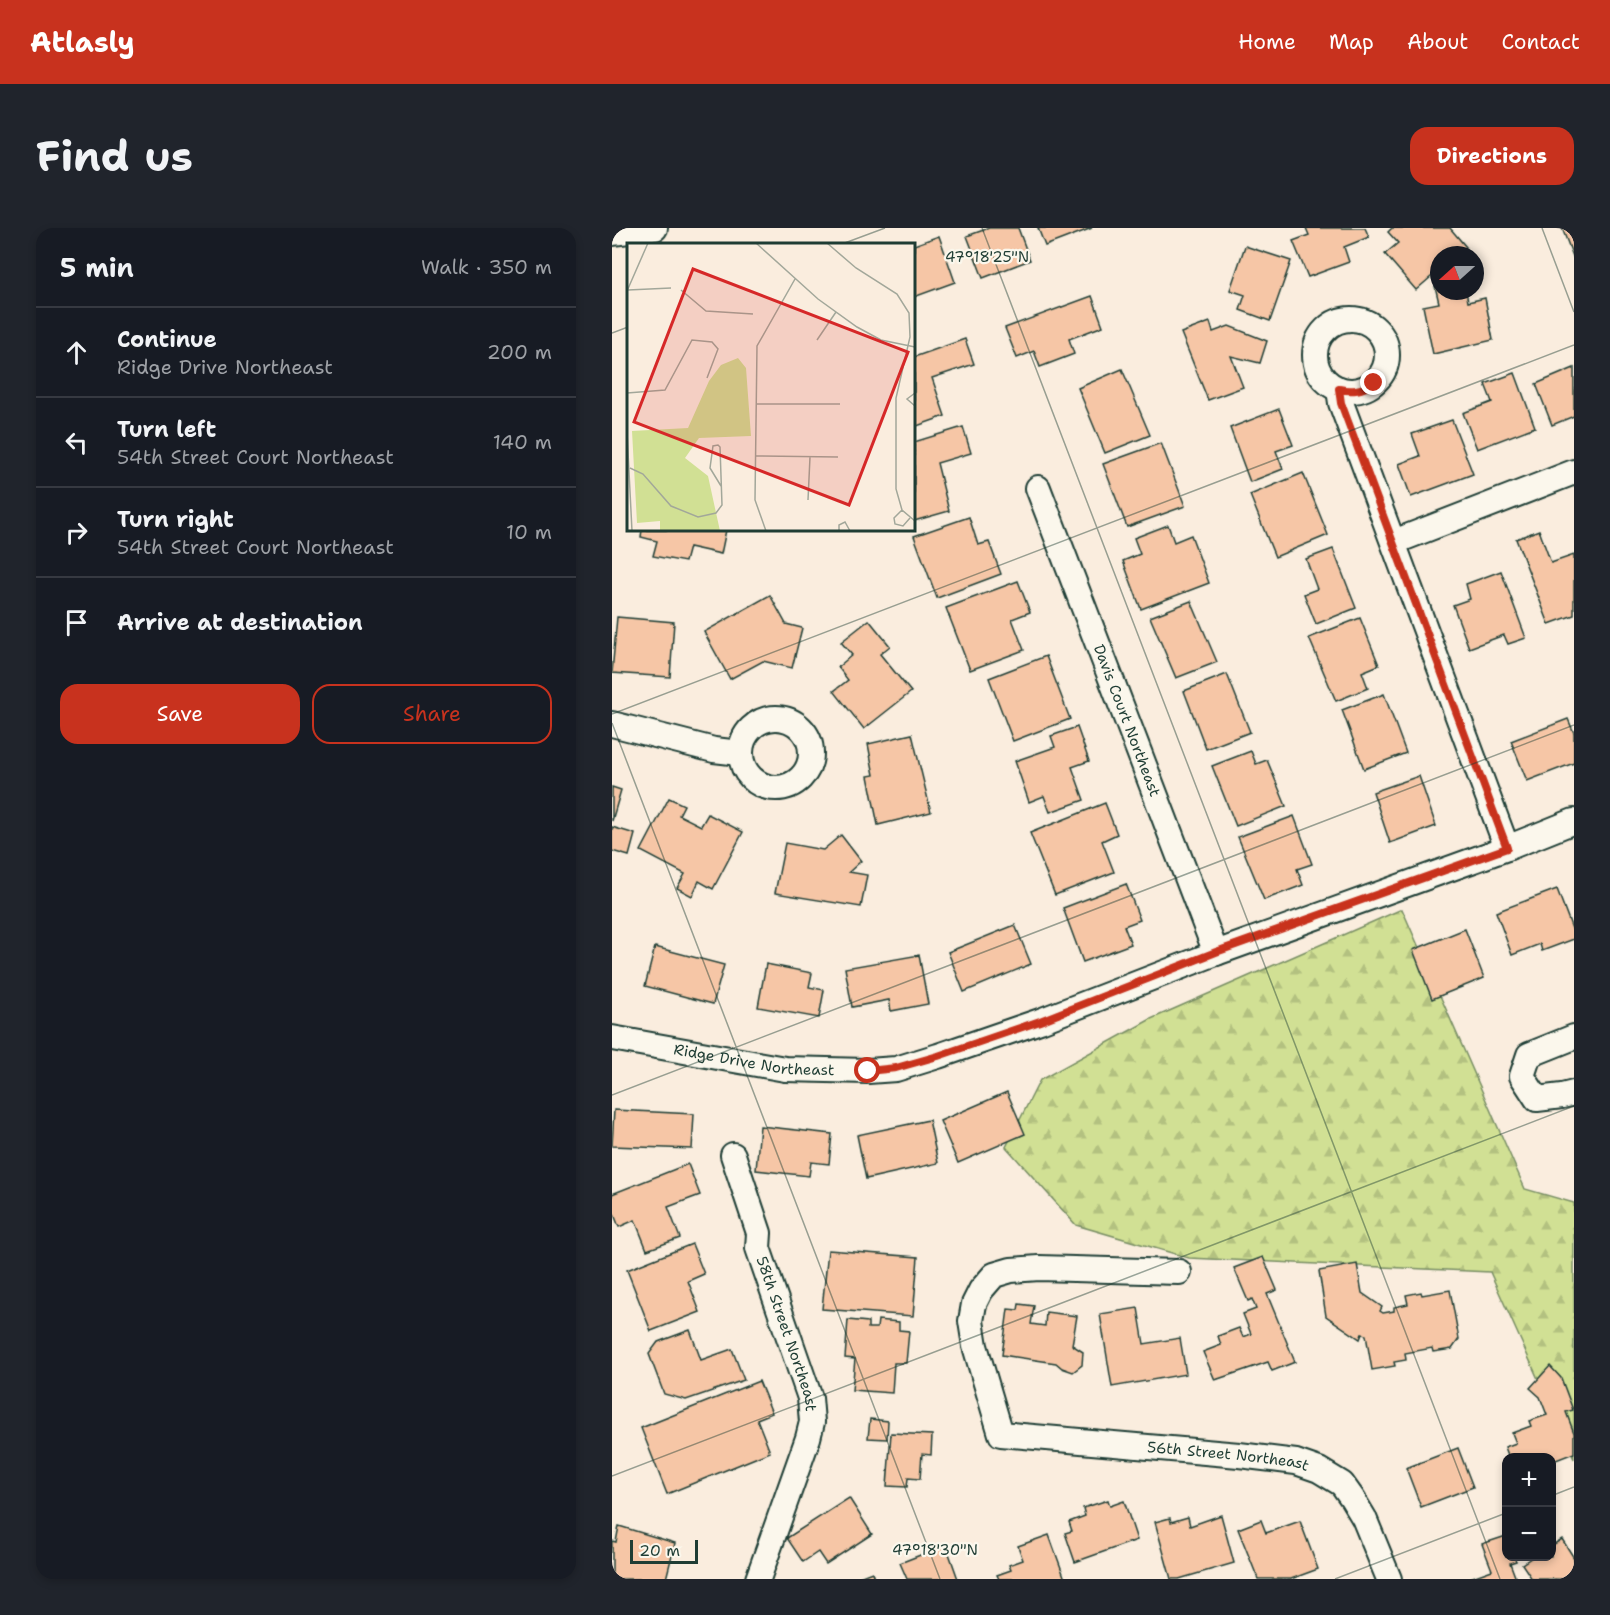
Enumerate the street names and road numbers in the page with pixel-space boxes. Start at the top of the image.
street label: Davis Court Northeast [1089,642,1165,800]
street label: Ridge Drive Northeast [672,1039,835,1080]
street label: 58th Street Northeast [752,1253,821,1412]
street label: 56th Street Northeast [1146,1437,1312,1476]

